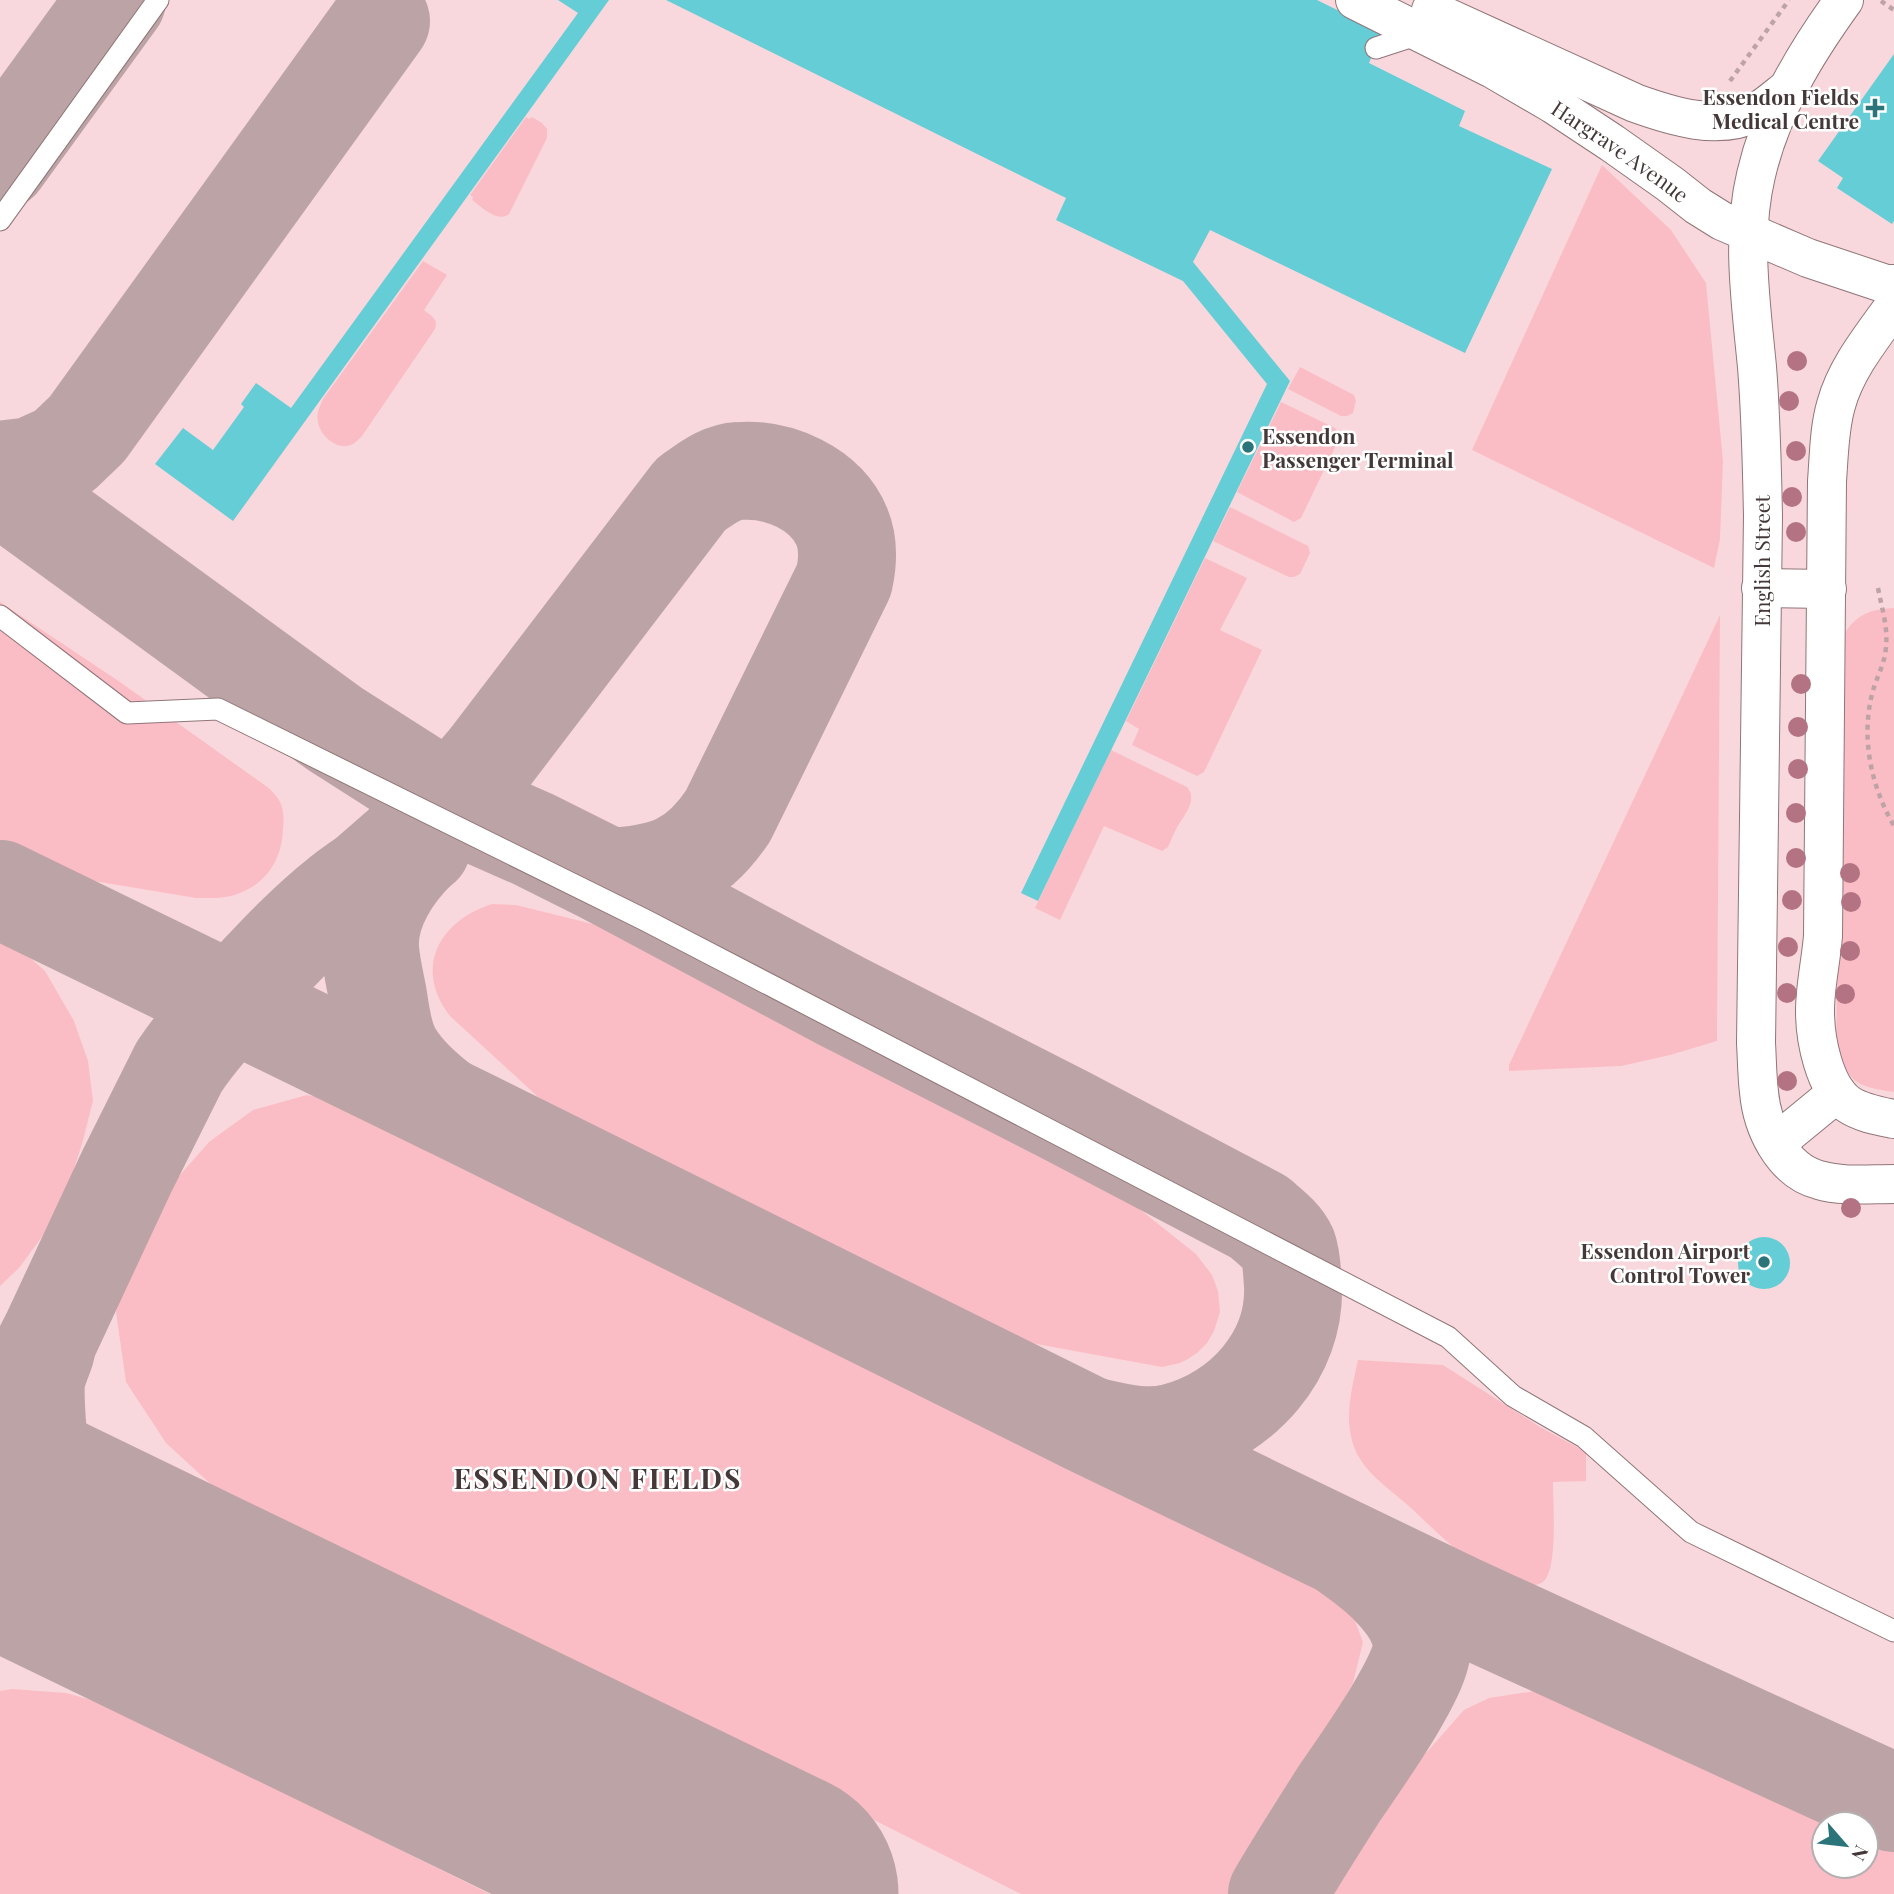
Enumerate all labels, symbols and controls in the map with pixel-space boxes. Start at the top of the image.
place label: Essendon Fields Medical Centre [1703,82,1859,134]
street label: Hargrave Avenue [1547,93,1695,208]
marker: Essendon Fields Medical Centre [1865,98,1885,118]
place label: Essendon Passenger Terminal [1262,421,1454,473]
marker: Essendon Passenger Terminal [1240,439,1256,455]
street label: English Street [1747,495,1775,627]
place label: Essendon Airport Control Tower [1580,1236,1751,1288]
marker: Essendon Airport Control Tower [1756,1254,1772,1270]
district label: ESSENDON FIELDS [454,1459,742,1496]
north arrow [1810,1810,1880,1880]
text: N [1846,1841,1876,1866]

